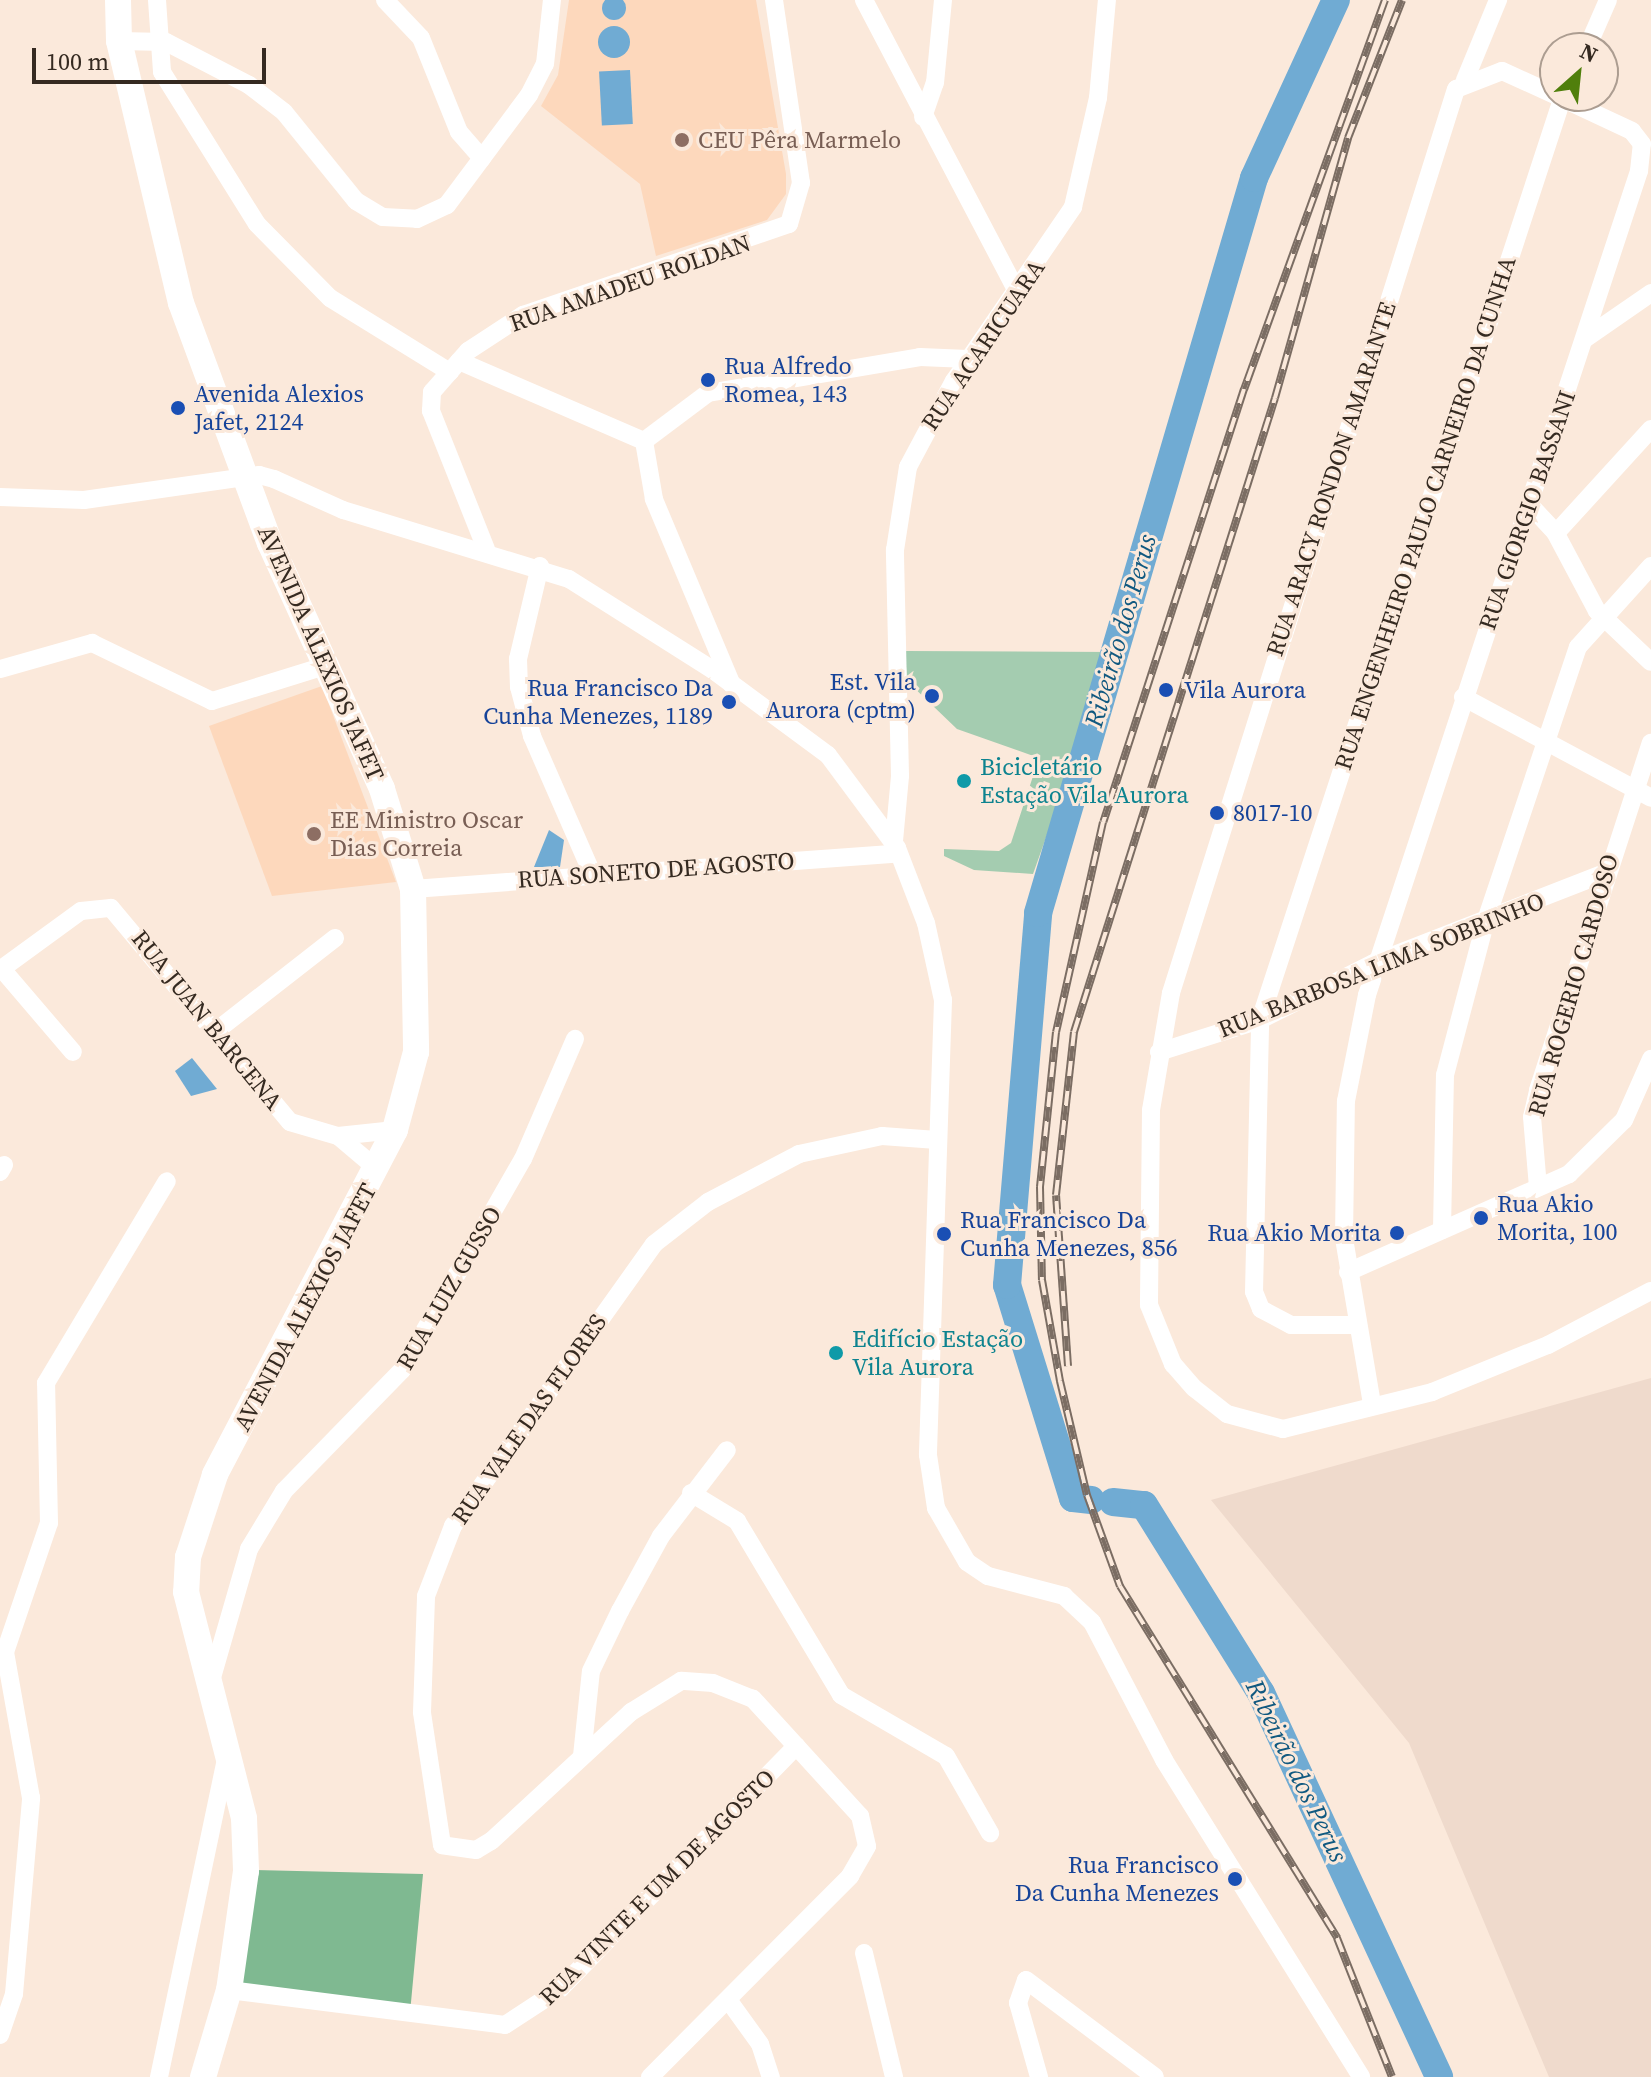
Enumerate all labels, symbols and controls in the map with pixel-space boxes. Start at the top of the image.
scale bar [36,32,270,82]
north arrow [1539,32,1619,112]
text: N [1575,35,1603,69]
text: 100 m [46,45,109,78]
place label: CEU Pêra Marmelo [698,126,901,154]
marker: CEU Pêra Marmelo [673,131,691,149]
street label: RUA AMADEU ROLDAN [506,228,754,338]
street label: RUA ENGENHEIRO PAULO CARNEIRO DA CUNHA [1328,253,1522,773]
street label: RUA ACARICUARA [915,254,1051,436]
street label: RUA ARACY RONDON AMARANTE [1260,298,1402,660]
place label: Rua Alfredo Romea, 143 [724,352,852,408]
marker: Rua Alfredo Romea, 143 [699,371,717,389]
place label: Avenida Alexios Jafet, 2124 [194,380,364,436]
street label: RUA GIORGIO BASSANI [1473,387,1581,633]
marker: Avenida Alexios Jafet, 2124 [169,399,187,417]
street label: AVENIDA ALEXIOS JAFET [252,521,390,785]
water label: Ribeirão dos Perus [1079,531,1163,731]
place label: Est. Vila Aurora (cptm) [766,668,916,724]
place label: Rua Francisco Da Cunha Menezes, 1189 [483,674,713,730]
place label: Vila Aurora [1184,676,1306,704]
marker: Vila Aurora [1155,679,1177,701]
marker: Est. Vila Aurora (cptm) [923,687,941,705]
marker: Rua Francisco Da Cunha Menezes, 1189 [720,693,738,711]
place label: Bicicletário Estação Vila Aurora [980,753,1190,809]
marker: Bicicletário Estação Vila Aurora [955,772,973,790]
place label: 8017-10 [1233,799,1312,827]
marker: 8017-10 [1208,804,1226,822]
place label: EE Ministro Oscar Dias Correia [330,806,523,862]
marker: EE Ministro Oscar Dias Correia [305,825,323,843]
street label: RUA SONETO DE AGOSTO [517,846,795,894]
street label: RUA ROGERIO CARDOSO [1522,851,1624,1119]
street label: RUA BARBOSA LIMA SOBRINHO [1214,886,1548,1044]
street label: RUA JUAN BARCENA [126,924,288,1116]
street label: AVENIDA ALEXIOS JAFET [227,1178,383,1436]
place label: Rua Akio Morita, 100 [1497,1190,1617,1246]
street label: RUA LUIZ GUSSO [391,1201,507,1375]
place label: Rua Francisco Da Cunha Menezes, 856 [960,1206,1178,1262]
marker: Rua Akio Morita, 100 [1472,1209,1490,1227]
place label: Rua Akio Morita [1207,1219,1381,1247]
marker: Rua Akio Morita [1388,1224,1406,1242]
marker: Rua Francisco Da Cunha Menezes, 856 [935,1225,953,1243]
street label: RUA VALE DAS FLORES [445,1308,613,1530]
place label: Edifício Estação Vila Aurora [852,1325,1023,1381]
marker: Edifício Estação Vila Aurora [827,1344,845,1362]
water label: Ribeirão dos Perus [1238,1675,1354,1867]
street label: RUA VINTE E UM DE AGOSTO [533,1763,781,2011]
place label: Rua Francisco Da Cunha Menezes [1015,1851,1219,1907]
marker: Rua Francisco Da Cunha Menezes [1226,1870,1244,1888]

